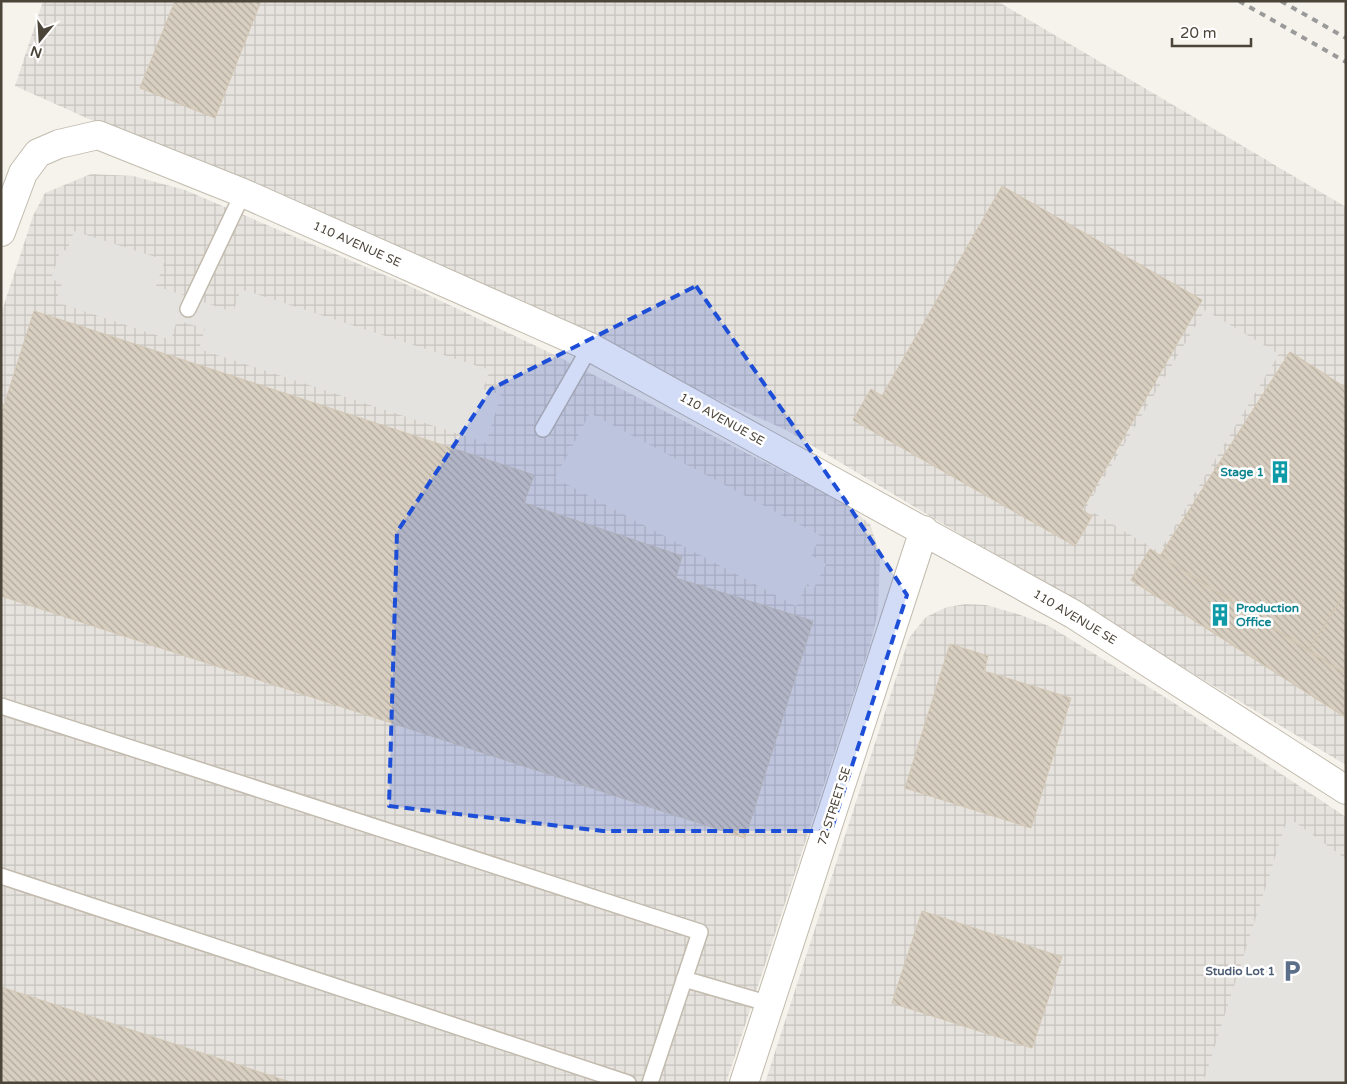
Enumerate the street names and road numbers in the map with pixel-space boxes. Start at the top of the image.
street label: 110 AVENUE SE [311,218,403,270]
street label: 110 AVENUE SE [677,390,767,448]
street label: 110 AVENUE SE [1031,587,1119,648]
street label: 72 STREET SE [815,765,853,847]

